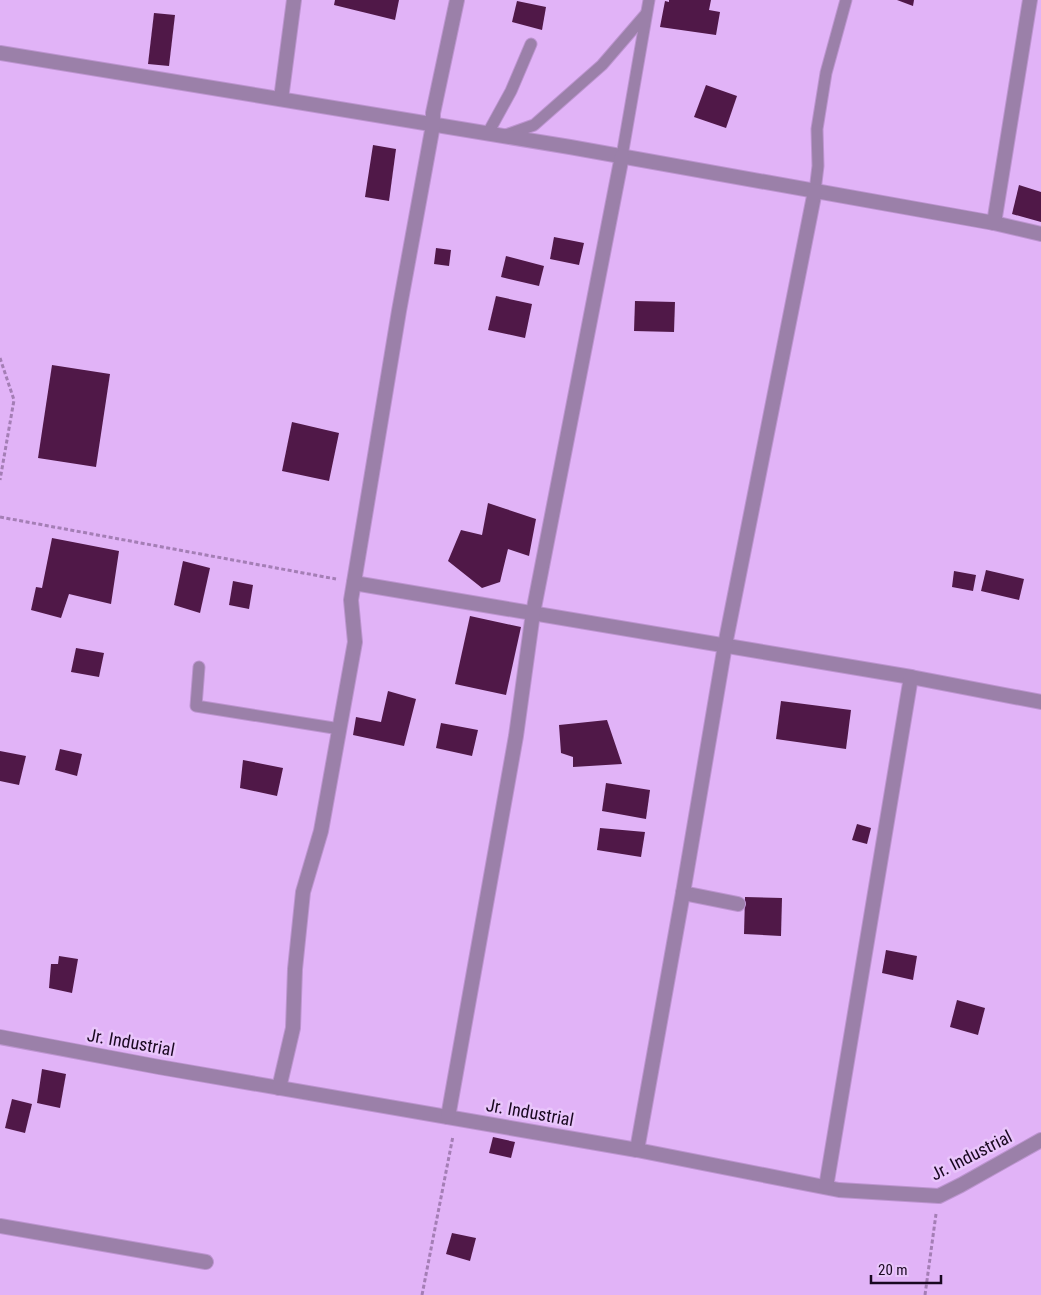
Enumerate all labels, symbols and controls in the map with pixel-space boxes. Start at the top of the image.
street label: Jr. Industrial [85,1024,177,1060]
street label: Jr. Industrial [484,1094,576,1130]
street label: Jr. Industrial [927,1126,1015,1184]
scale bar [871,1252,941,1284]
text: 20 m [878,1261,908,1279]

